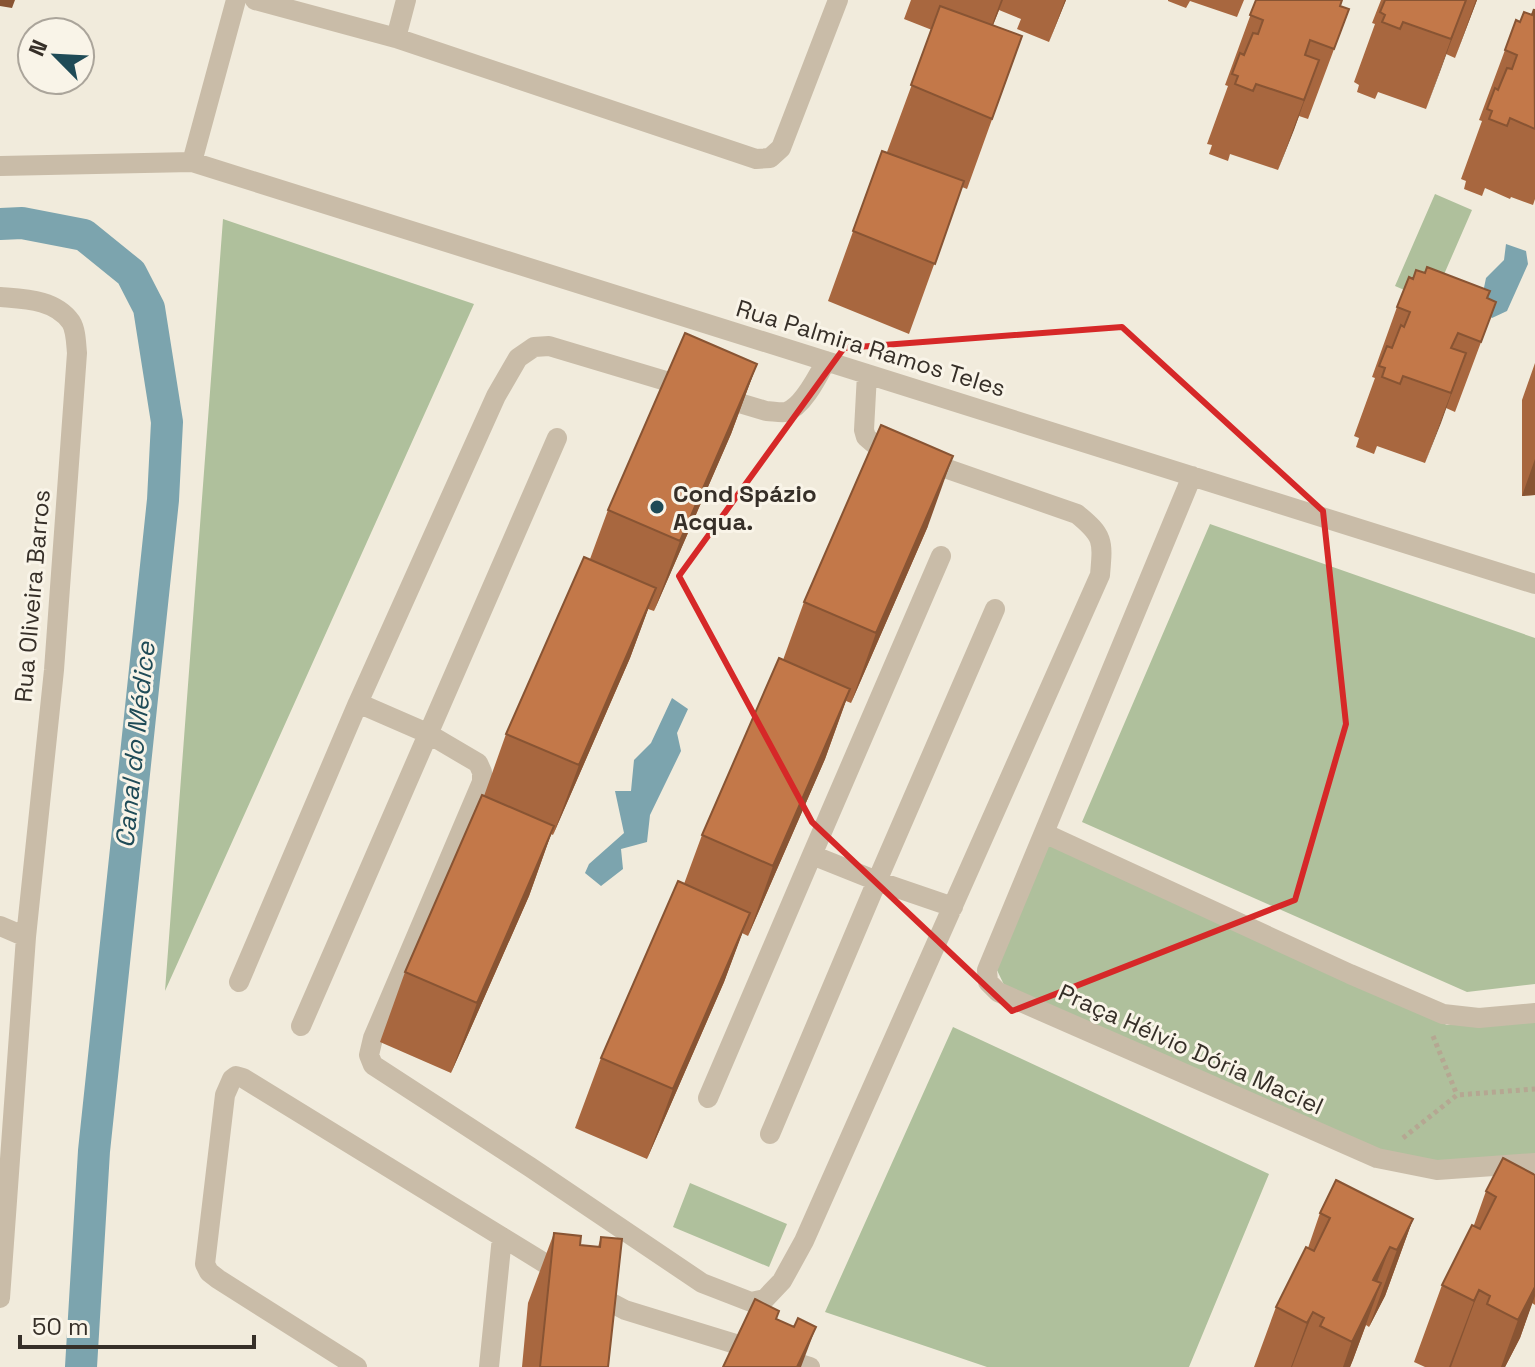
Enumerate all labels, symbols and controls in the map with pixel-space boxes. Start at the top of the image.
north arrow [16,16,96,96]
text: N [22,35,54,60]
street label: Rua Palmira Ramos Teles [733,292,1009,404]
place label: Cond Spázio Acqua. [673,478,817,537]
street label: Rua Oliveira Barros [7,488,57,704]
marker: Cond Spázio Acqua. [648,498,666,516]
water label: Canal do Médice [107,639,163,850]
street label: Praça Hélvio Dória Maciel [1054,977,1328,1121]
scale bar [20,1299,254,1349]
text: 50 m [32,1311,89,1342]

